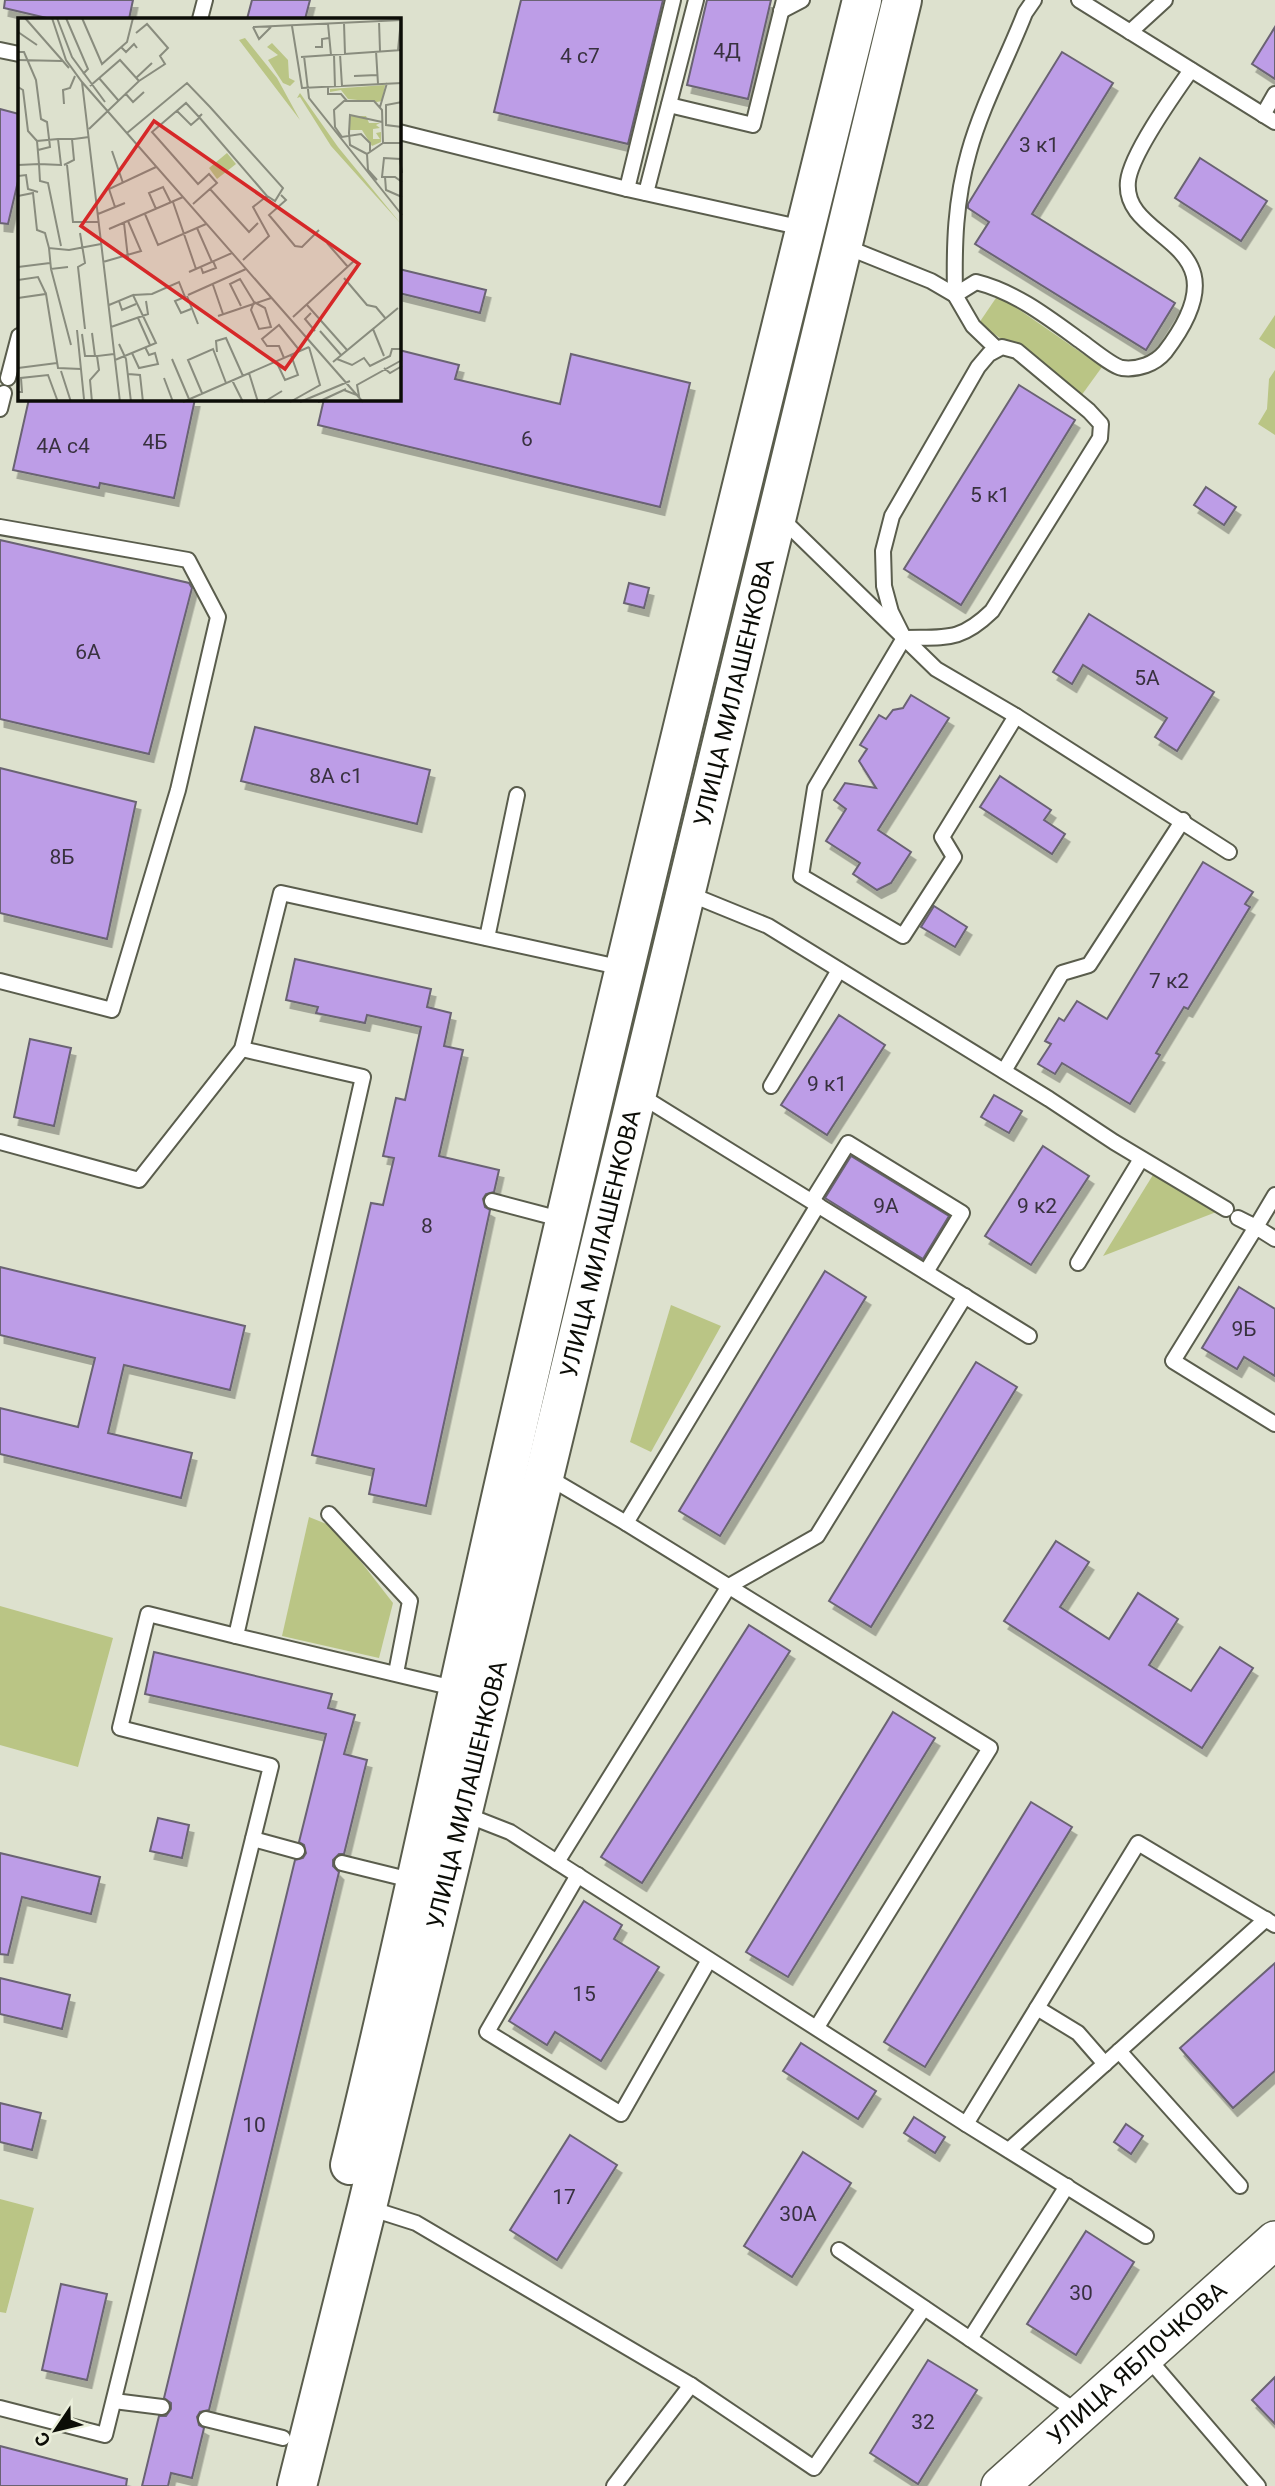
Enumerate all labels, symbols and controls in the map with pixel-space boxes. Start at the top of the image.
inset map [18,18,401,401]
house number: 4Д [713,39,741,63]
house number: 4 c7 [560,44,600,68]
house number: 3 к1 [1019,133,1059,157]
house number: 6 [521,427,533,451]
house number: 4Б [142,430,168,454]
house number: 4А с4 [36,434,90,458]
house number: 5 к1 [970,483,1010,507]
street label: УЛИЦА МИЛАШЕНКОВА [688,555,780,829]
house number: 6А [75,640,101,664]
house number: 5А [1134,666,1160,690]
house number: 8А c1 [309,764,363,788]
house number: 8Б [49,845,75,869]
house number: 7 к2 [1149,969,1189,993]
house number: 9 к1 [807,1072,847,1096]
street label: УЛИЦА МИЛАШЕНКОВА [555,1106,647,1380]
house number: 9А [873,1194,899,1218]
house number: 9 к2 [1017,1194,1057,1218]
house number: 8 [421,1214,433,1238]
house number: 9Б [1231,1317,1257,1341]
street label: УЛИЦА МИЛАШЕНКОВА [421,1657,513,1931]
house number: 15 [572,1982,596,2006]
house number: 10 [242,2113,266,2137]
house number: 17 [552,2185,576,2209]
house number: 30А [779,2202,817,2226]
street label: УЛИЦА ЯБЛОЧКОВА [1042,2276,1233,2451]
house number: 30 [1069,2281,1093,2305]
north arrow [21,2395,91,2465]
house number: 32 [911,2410,935,2434]
text: С [29,2428,55,2451]

